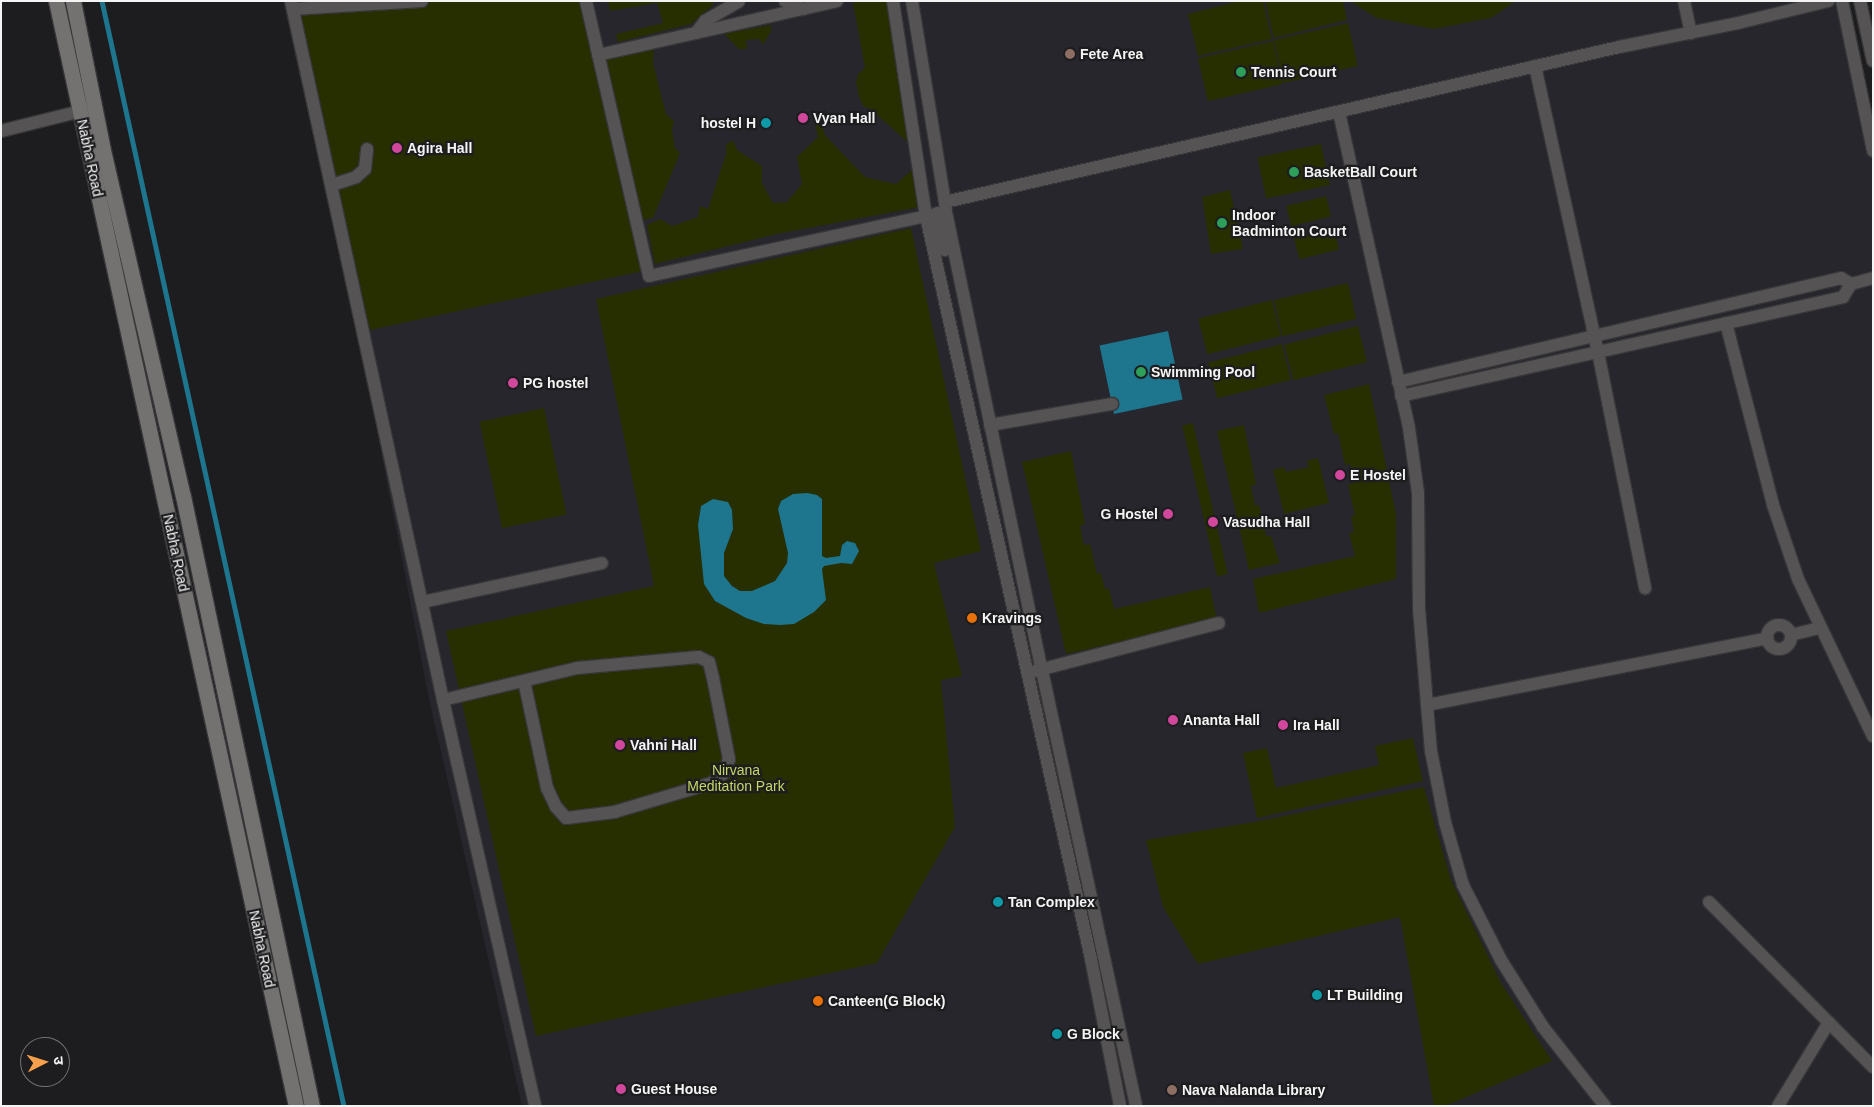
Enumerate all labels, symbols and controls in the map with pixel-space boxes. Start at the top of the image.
place label: Fete Area [1080,46,1144,62]
marker: Fete Area [1064,48,1076,60]
place label: Tennis Court [1251,64,1336,80]
marker: Tennis Court [1235,66,1247,78]
place label: Vyan Hall [813,110,876,126]
marker: Vyan Hall [797,112,809,124]
place label: hostel H [701,115,756,131]
marker: hostel H [760,117,772,129]
street label: Nabha Road [74,118,106,198]
place label: Agira Hall [407,140,472,156]
marker: Agira Hall [391,142,403,154]
place label: BasketBall Court [1304,164,1417,180]
marker: BasketBall Court [1288,166,1300,178]
place label: Indoor Badminton Court [1232,207,1346,240]
marker: Indoor Badminton Court [1216,217,1228,229]
place label: Swimming Pool [1151,364,1255,380]
marker: Swimming Pool [1135,366,1147,378]
place label: PG hostel [523,375,588,391]
marker: PG hostel [507,377,519,389]
place label: E Hostel [1350,467,1406,483]
marker: E Hostel [1334,469,1346,481]
place label: G Hostel [1100,506,1158,522]
marker: G Hostel [1162,508,1174,520]
street label: Nabha Road [160,513,192,593]
place label: Vasudha Hall [1223,514,1310,530]
marker: Vasudha Hall [1207,516,1219,528]
place label: Kravings [982,610,1042,626]
marker: Kravings [966,612,978,624]
place label: Ananta Hall [1183,712,1260,728]
marker: Ananta Hall [1167,714,1179,726]
place label: Ira Hall [1293,717,1340,733]
marker: Ira Hall [1277,719,1289,731]
place label: Vahni Hall [630,737,697,753]
marker: Vahni Hall [614,739,626,751]
park label: Nirvana Meditation Park [687,762,785,794]
place label: Tan Complex [1008,894,1095,910]
marker: Tan Complex [992,896,1004,908]
street label: Nabha Road [246,909,278,989]
place label: LT Building [1327,987,1403,1003]
marker: LT Building [1311,989,1323,1001]
place label: Canteen(G Block) [828,993,945,1009]
marker: Canteen(G Block) [812,995,824,1007]
place label: G Block [1067,1026,1120,1042]
marker: G Block [1051,1028,1063,1040]
north arrow [20,1037,70,1087]
text: उ [51,1056,67,1066]
place label: Guest House [631,1081,717,1097]
place label: Nava Nalanda Library [1182,1082,1325,1098]
marker: Guest House [615,1083,627,1095]
marker: Nava Nalanda Library [1166,1084,1178,1096]

